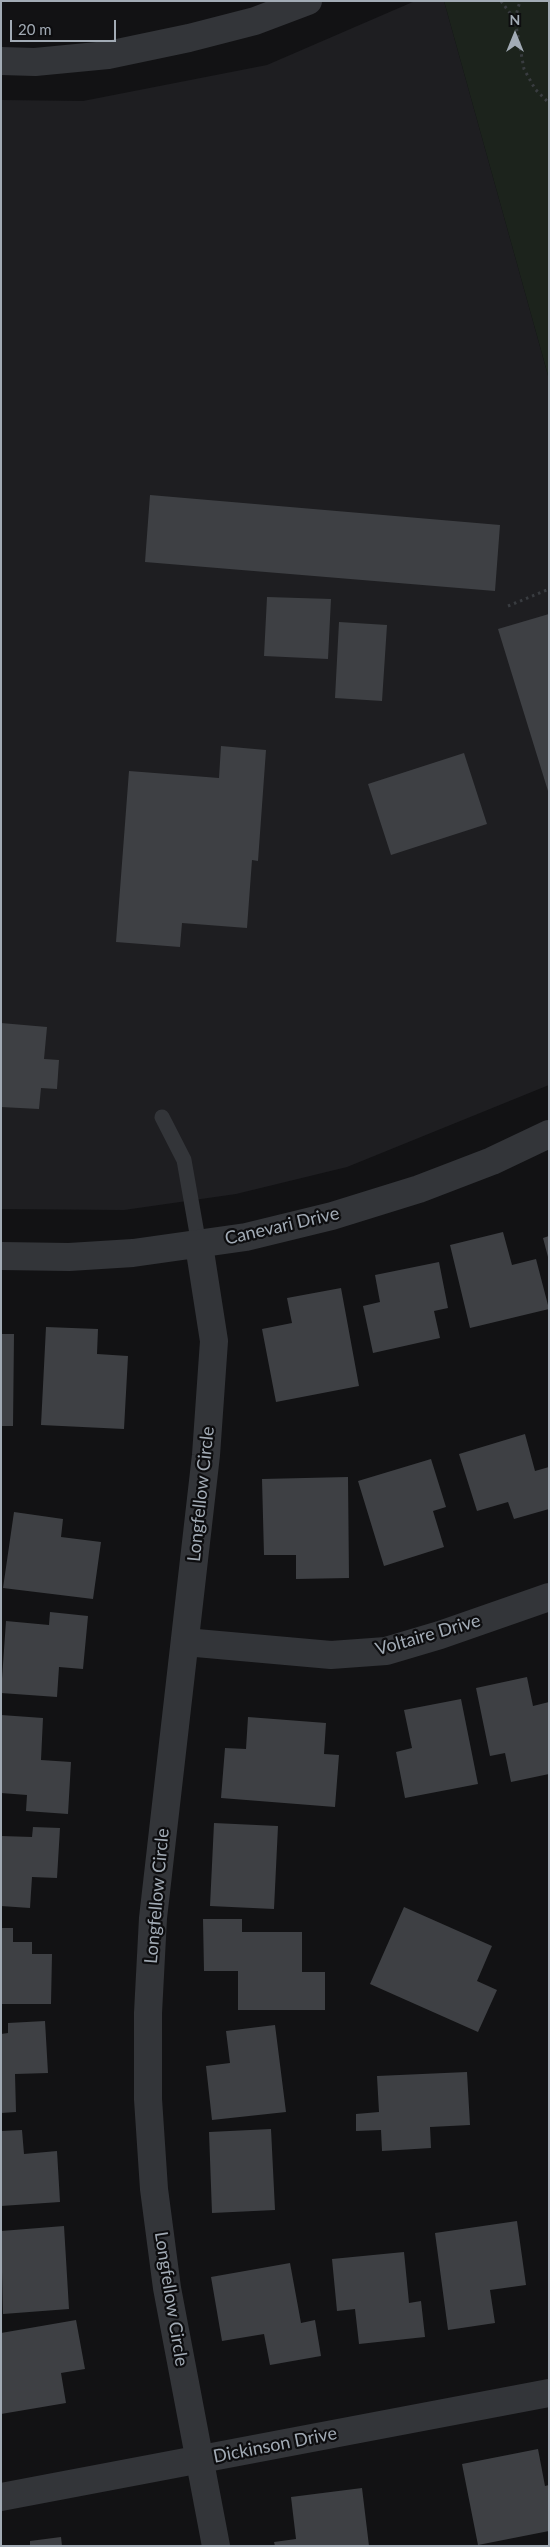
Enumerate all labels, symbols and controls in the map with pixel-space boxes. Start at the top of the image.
scale bar [12,10,119,42]
north arrow [490,10,540,60]
text: N [510,11,520,28]
text: 20 m [18,20,52,38]
street label: Canevari Drive [223,1202,341,1250]
street label: Longfellow Circle [183,1425,219,1563]
street label: Voltaire Drive [373,1610,483,1660]
street label: Longfellow Circle [140,1827,174,1965]
street label: Longfellow Circle [150,2230,192,2368]
street label: Dickinson Drive [211,2422,339,2468]

